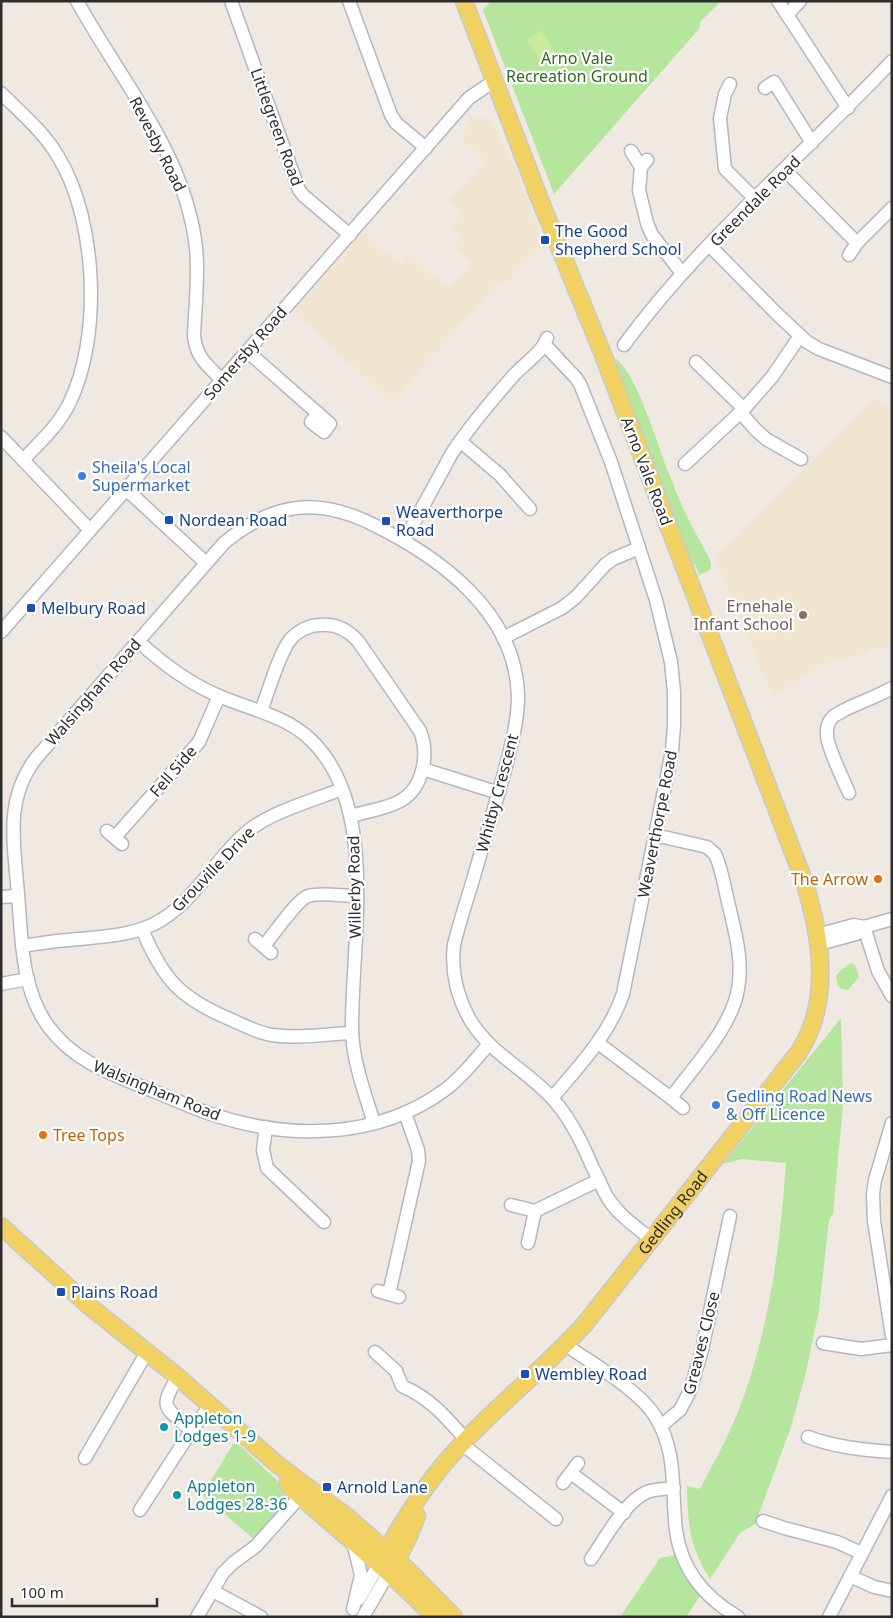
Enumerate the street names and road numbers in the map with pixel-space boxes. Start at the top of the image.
street label: Littlegreen Road [245,65,309,189]
street label: Revesby Road [125,93,191,195]
street label: Greendale Road [705,151,805,251]
street label: Somersby Road [198,302,292,404]
street label: Arno Vale Road [616,414,678,528]
street label: Walsingham Road [40,634,146,750]
street label: Whitby Crescent [471,731,523,855]
street label: Fell Side [145,741,201,801]
street label: Weaverthorpe Road [632,748,682,900]
street label: Grouville Drive [167,822,259,916]
street label: Willerby Road [342,835,366,939]
street label: Walsingham Road [90,1054,224,1126]
street label: Gedling Road [633,1166,713,1259]
street label: Greaves Close [678,1289,724,1397]

